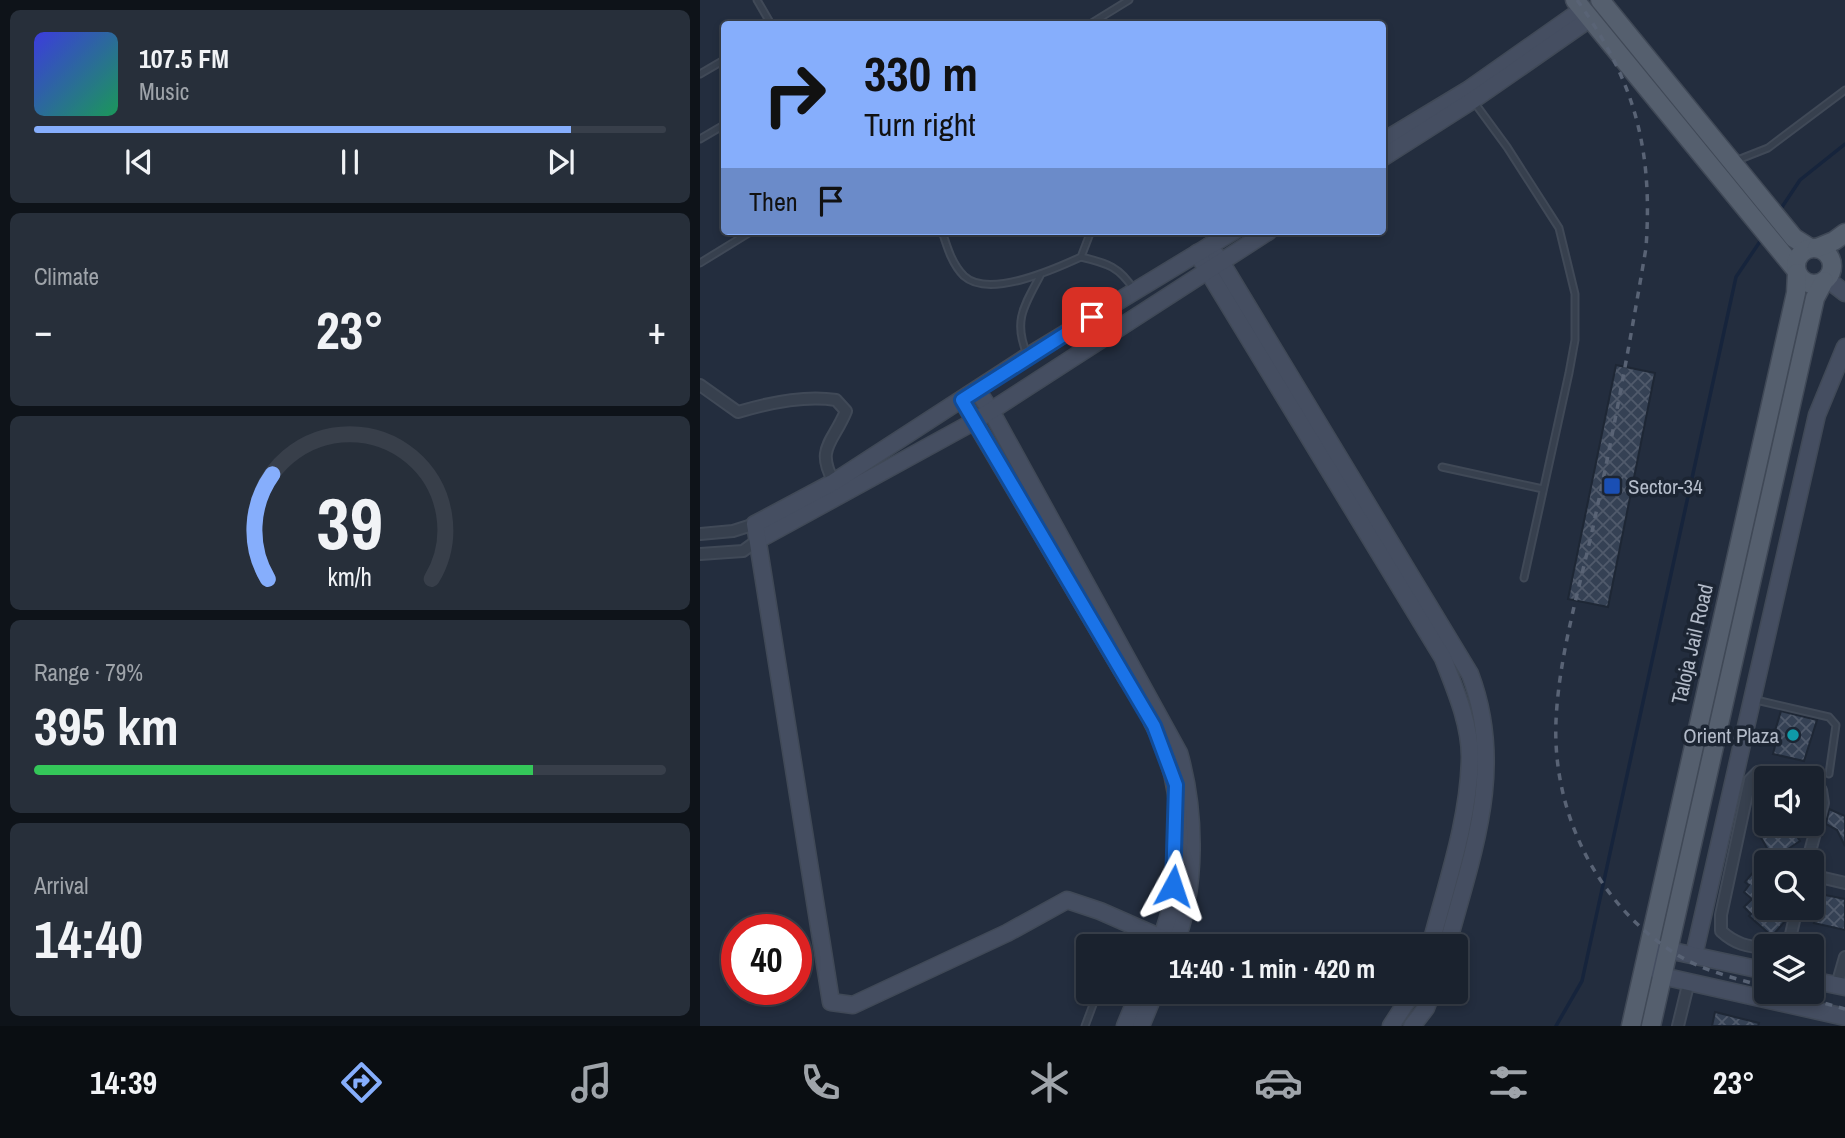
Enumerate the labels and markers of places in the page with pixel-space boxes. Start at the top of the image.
pin [1062,287,1122,347]
place label: Sector-34 [1628,472,1703,501]
marker: Sector-34 [1602,476,1622,496]
place label: Orient Plaza [1683,721,1779,750]
marker: Orient Plaza [1785,727,1801,743]

